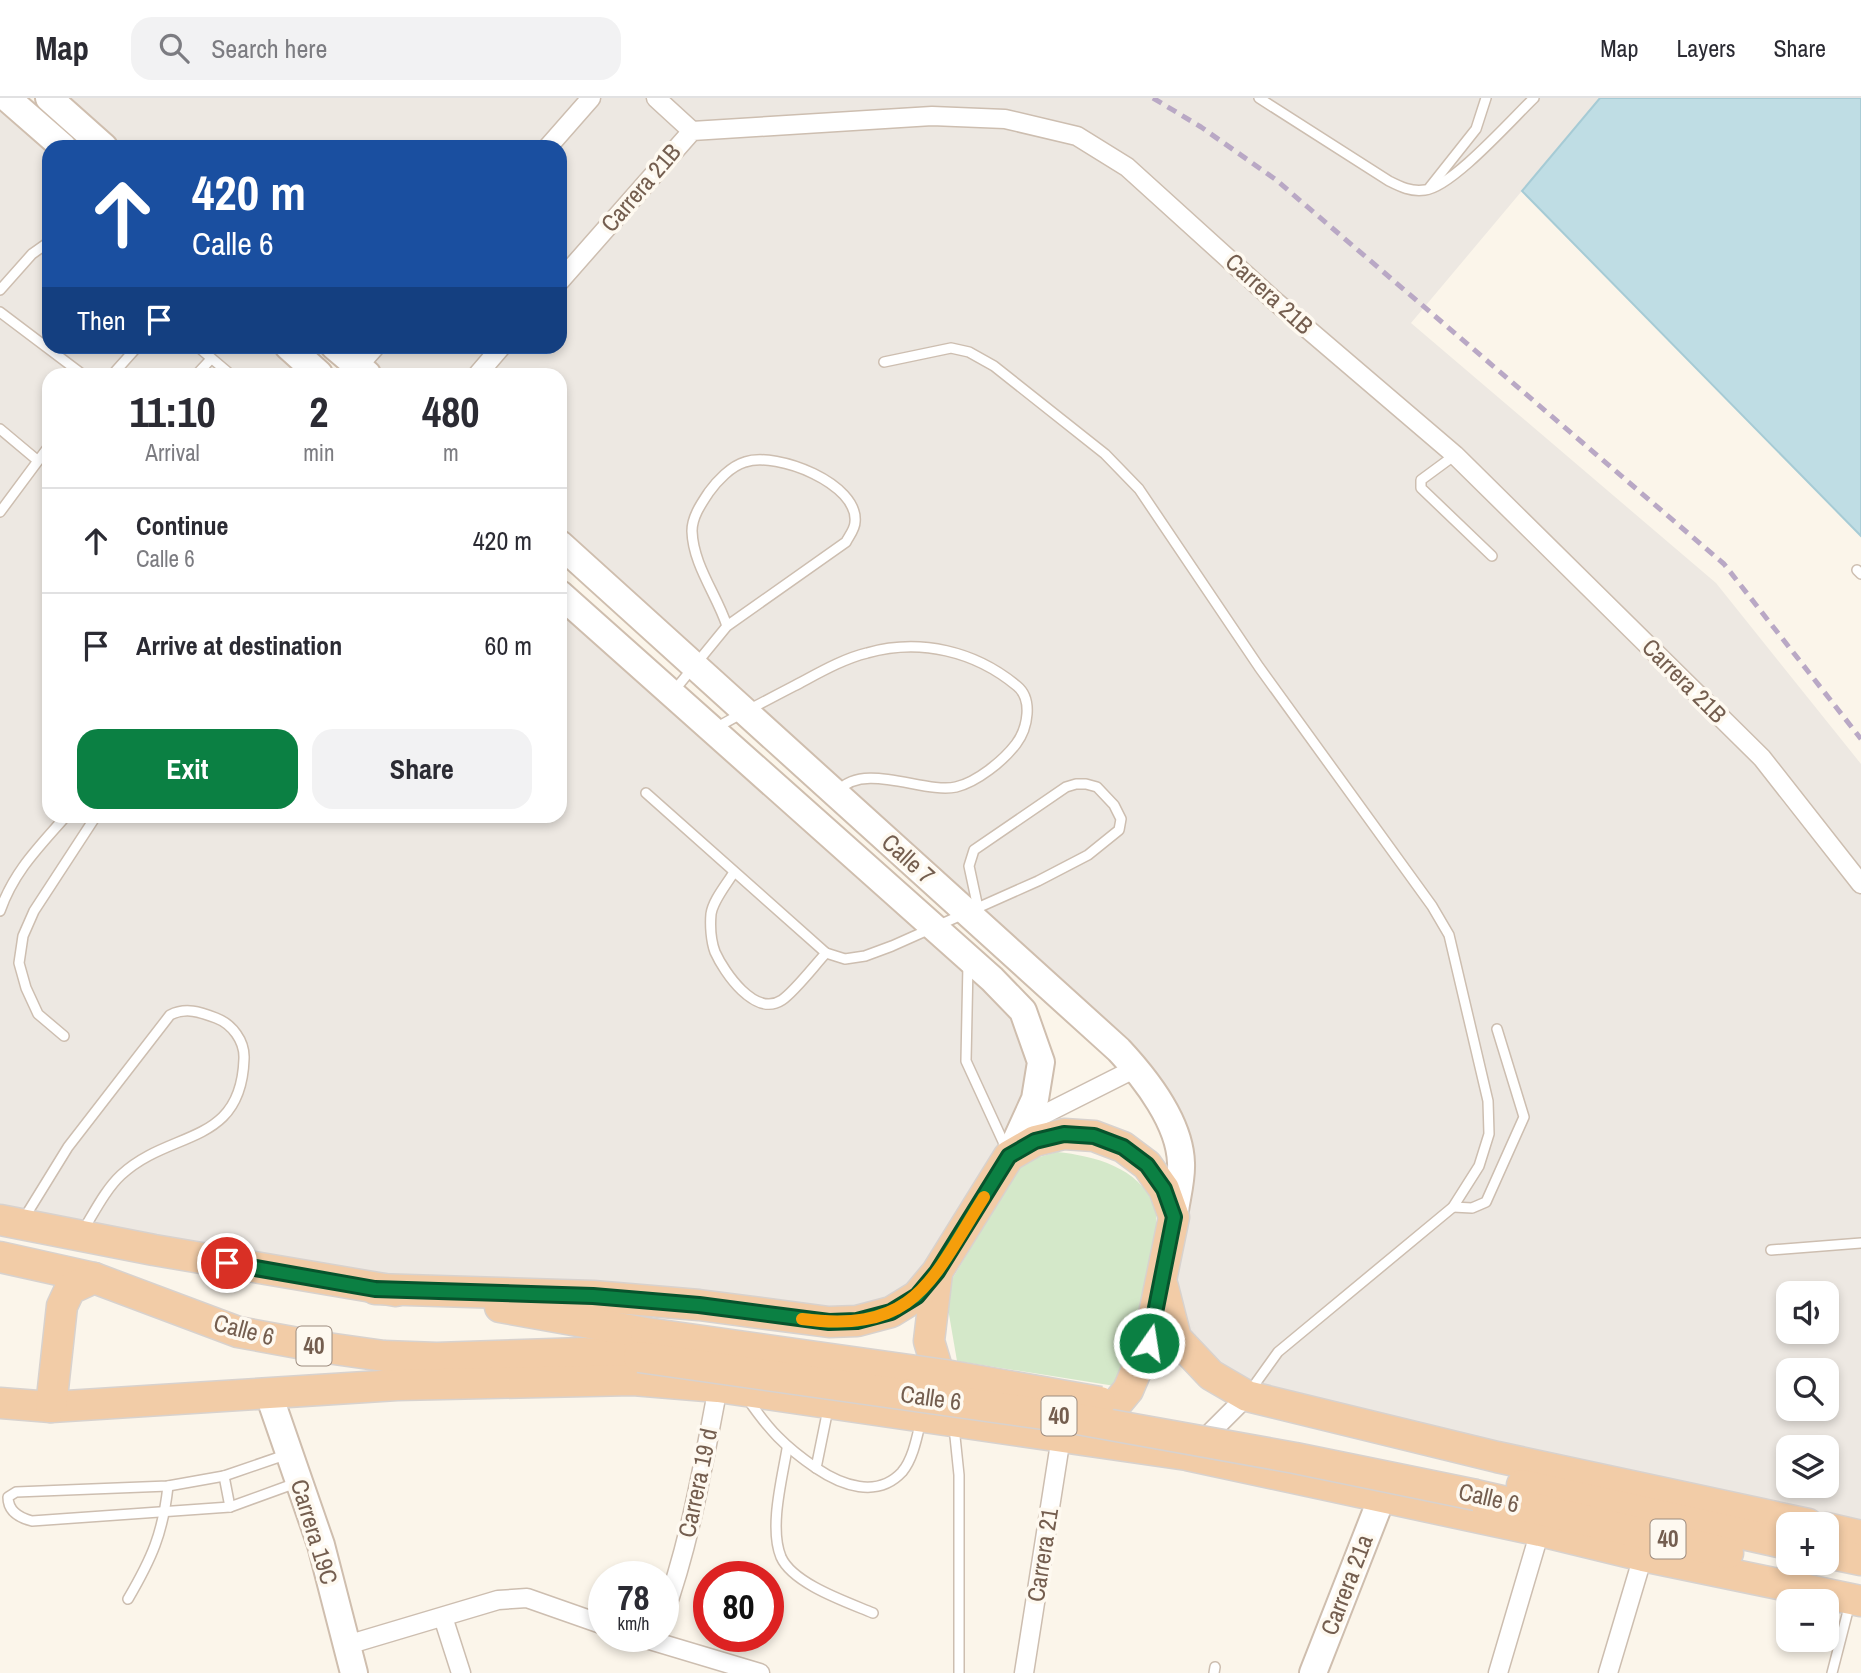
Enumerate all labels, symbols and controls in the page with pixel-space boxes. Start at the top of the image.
search box [131,17,621,80]
text: Map [35,26,89,70]
icon: search [155,29,193,67]
text: Search here [211,31,327,66]
text: Map [1600,32,1638,64]
text: Layers [1676,32,1735,64]
text: Share [1773,32,1826,64]
street label: Carrera 21B [593,136,687,238]
text: 420 m [192,159,306,225]
icon: ahead [77,168,168,259]
text: Calle 6 [192,222,274,265]
street label: Carrera 21B [1219,246,1320,341]
icon: arrive [140,301,178,339]
text: Then [77,303,126,338]
text: 11:10 [129,384,216,440]
text: 2 [309,384,328,440]
text: 480 [422,384,480,440]
text: Arrival [145,437,200,468]
text: min [303,437,335,468]
text: m [443,437,459,468]
text: Continue [136,508,228,543]
icon: ahead [77,522,115,560]
text: 420 m [473,523,532,558]
text: Calle 6 [136,543,195,574]
icon: arrive [77,627,115,665]
text: Arrive at destination [136,628,342,663]
text: 60 m [485,628,532,663]
street label: Carrera 21B [1635,631,1734,730]
button: Exit [77,729,298,809]
button: Share [312,729,532,809]
street label: Calle 7 [875,826,942,891]
pin [197,1233,257,1293]
icon: arrive [208,1244,246,1282]
map controls [1776,1281,1839,1652]
button: sound [1776,1281,1839,1344]
street label: Calle 6 [211,1306,278,1352]
position arrow [1112,1306,1186,1380]
road number: 40 [296,1326,332,1366]
button: search [1776,1358,1839,1421]
street label: Calle 6 [899,1377,964,1417]
road number: 40 [1042,1396,1076,1436]
street label: Carrera 19 d [670,1425,724,1540]
button: layers [1776,1435,1839,1498]
street label: Carrera 19C [284,1475,346,1588]
street label: Calle 6 [1456,1475,1523,1520]
street label: Carrera 21 [1019,1506,1065,1604]
button: + [1776,1512,1839,1575]
road number: 40 [1650,1520,1686,1558]
street label: Carrera 21a [1312,1530,1380,1639]
speed limit sign: 80 [693,1561,784,1652]
text: 78 [618,1574,649,1621]
button: − [1776,1589,1839,1652]
text: km/h [618,1611,650,1636]

